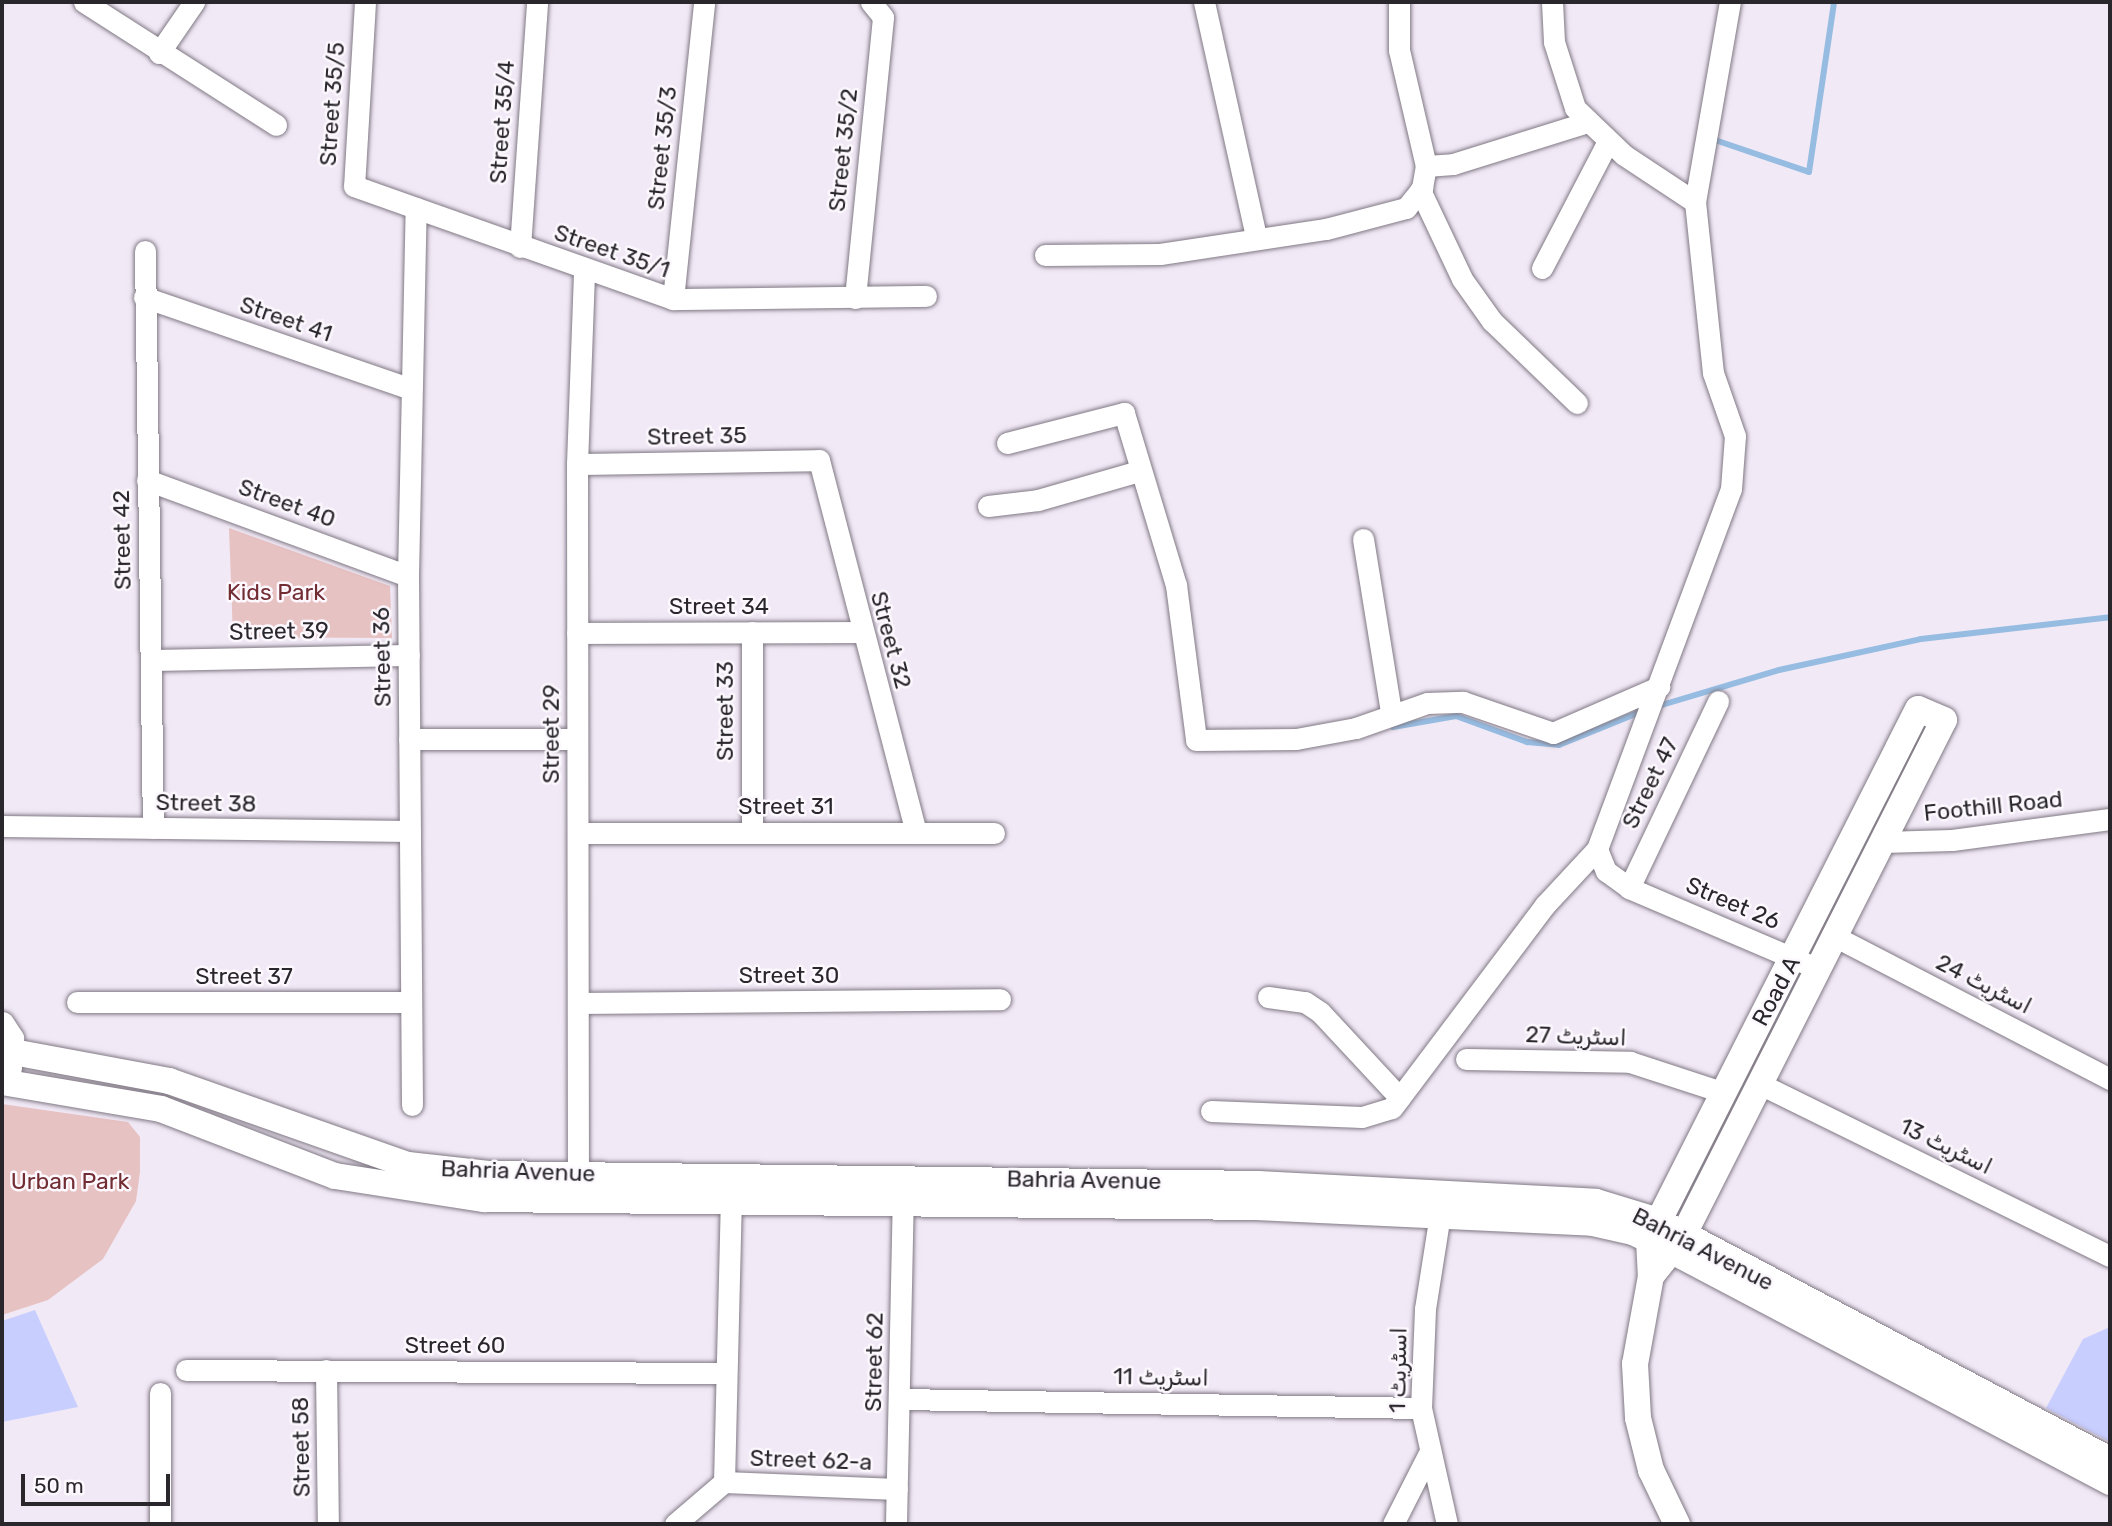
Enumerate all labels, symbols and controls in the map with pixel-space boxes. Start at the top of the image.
street label: Street 35/5 [314,41,350,167]
street label: Street 35/4 [484,59,520,185]
street label: Street 35/3 [642,85,682,211]
street label: Street 35/2 [823,87,863,213]
street label: Street 35/1 [551,218,673,284]
street label: Street 41 [236,290,336,348]
street label: Street 35 [647,421,747,451]
street label: Street 40 [235,473,339,533]
street label: Street 42 [107,490,137,590]
park label: Kids Park [227,578,325,606]
street label: Street 32 [865,588,917,692]
street label: Street 34 [669,592,769,620]
street label: Street 36 [367,607,397,707]
street label: Street 39 [229,616,329,646]
street label: Street 33 [711,661,739,761]
street label: Street 29 [537,684,565,784]
street label: Street 47 [1616,733,1684,833]
street label: Foothill Road [1922,785,2064,827]
street label: Street 38 [155,788,257,818]
street label: Street 31 [738,792,834,820]
street label: Street 26 [1682,871,1784,935]
street label: اسٹریٹ 24 [1932,948,2036,1020]
street label: Road A [1746,951,1806,1031]
street label: Street 30 [739,961,839,989]
street label: Street 37 [195,962,293,990]
street label: اسٹریٹ 27 [1525,1020,1627,1052]
street label: اسٹریٹ 13 [1895,1112,1997,1180]
street label: Bahria Avenue [440,1154,596,1188]
street label: Bahria Avenue [1006,1165,1162,1195]
park label: Urban Park [11,1167,129,1195]
street label: Bahria Avenue [1628,1201,1778,1297]
street label: Street 62 [859,1312,889,1412]
street label: اسٹریٹ 1 [1383,1327,1413,1413]
street label: Street 60 [405,1331,505,1359]
street label: اسٹریٹ 11 [1113,1362,1209,1392]
street label: Street 58 [286,1397,316,1497]
street label: Street 62-a [749,1444,873,1476]
scale bar [24,1460,173,1504]
text: 50 m [34,1473,84,1498]

